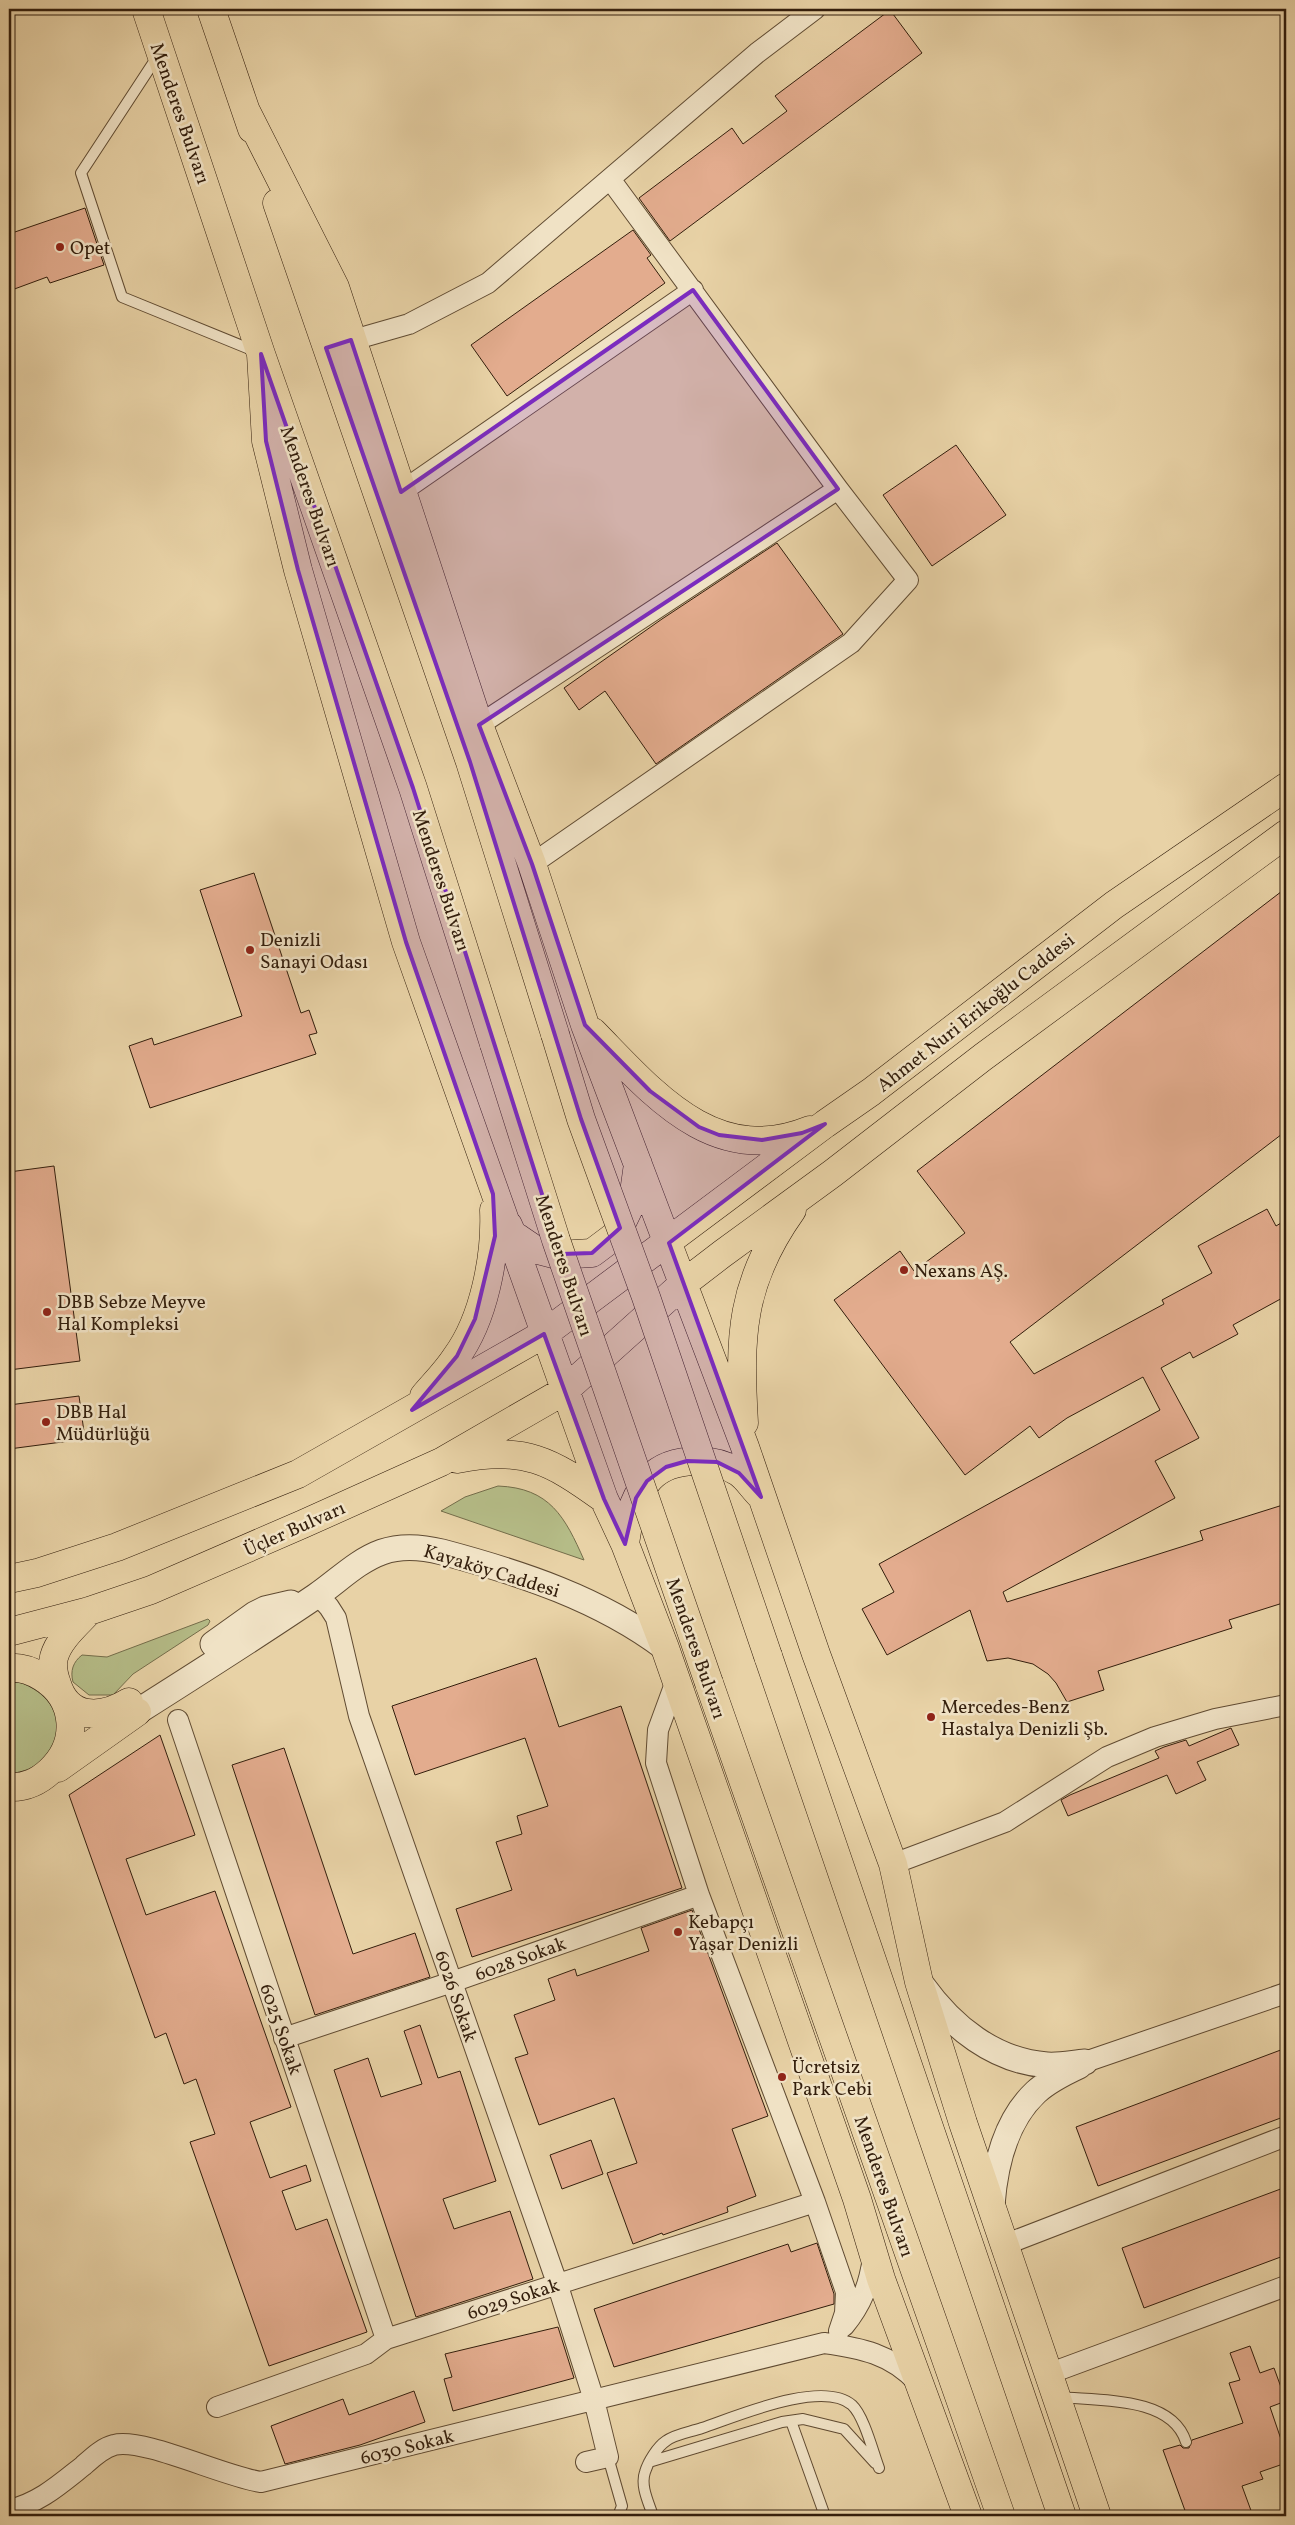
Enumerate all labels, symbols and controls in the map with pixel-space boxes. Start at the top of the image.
street label: Menderes Bulvarı [143,40,216,188]
place label: Opet [70,236,111,262]
marker: Opet [54,241,66,253]
street label: Menderes Bulvarı [273,423,346,571]
street label: Menderes Bulvarı [405,806,475,955]
place label: Denizli Sanayi Odası [260,928,368,976]
street label: Ahmet Nuri Erikoğlu Caddesi [872,928,1081,1099]
marker: Denizli Sanayi Odası [244,944,256,956]
street label: Menderes Bulvarı [528,1191,598,1340]
place label: Nexans AŞ. [914,1259,1008,1285]
marker: Nexans AŞ. [898,1264,910,1276]
place label: DBB Sebze Meyve Hal Kompleksi [57,1290,206,1338]
marker: DBB Sebze Meyve Hal Kompleksi [41,1306,53,1318]
place label: DBB Hal Müdürlüğü [56,1400,150,1448]
marker: DBB Hal Müdürlüğü [40,1416,52,1428]
street label: Üçler Bulvarı [240,1496,350,1564]
street label: Kayaköy Caddesi [420,1539,563,1605]
street label: Menderes Bulvarı [659,1575,732,1723]
place label: Mercedes-Benz Hastalya Denizli Şb. [941,1695,1108,1743]
marker: Mercedes-Benz Hastalya Denizli Şb. [925,1711,937,1723]
place label: Kebapçı Yaşar Denizli [688,1910,799,1958]
marker: Kebapçı Yaşar Denizli [672,1926,684,1938]
street label: 6028 Sokak [471,1931,570,1988]
street label: 6026 Sokak [427,1947,483,2046]
street label: 6025 Sokak [252,1981,308,2079]
place label: Ücretsiz Park Cebi [792,2055,872,2103]
marker: Ücretsiz Park Cebi [776,2071,788,2083]
street label: Menderes Bulvarı [847,2113,920,2261]
street label: 6029 Sokak [464,2273,563,2327]
street label: 6030 Sokak [358,2424,457,2472]

